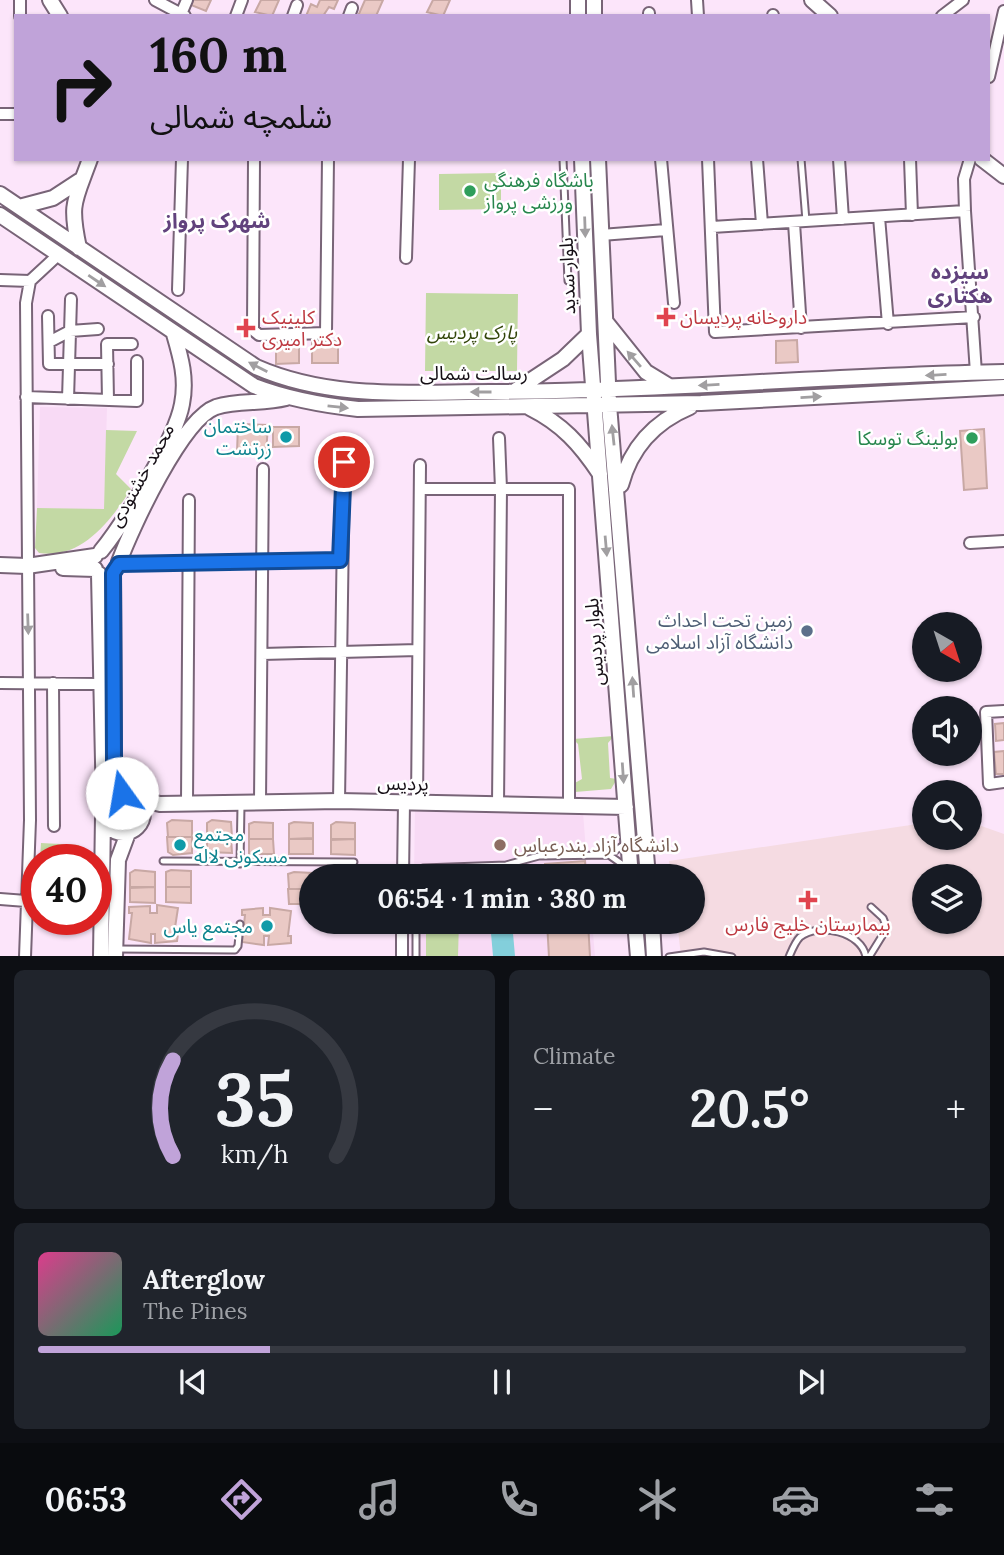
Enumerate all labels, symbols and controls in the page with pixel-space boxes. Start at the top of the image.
text: 160 m [150,23,287,85]
icon: right [35,42,126,133]
text: شلمچه شمالی [150,96,332,137]
place label: باشگاه فرهنگی ورزشی پرواز [483,168,594,215]
marker: باشگاه فرهنگی ورزشی پرواز [462,183,478,199]
district label: شهرک پرواز [163,207,270,234]
one-way arrow [579,217,590,239]
street label: بلوار سدید [554,237,580,315]
district label: سیزده هکتاری [927,258,993,309]
one-way arrow [88,274,106,288]
place label: کلینیک دکتر امیری [262,305,342,351]
place label: داروخانه پردیسان [680,305,807,330]
marker: داروخانه پردیسان [658,309,674,325]
marker: کلینیک دکتر امیری [236,318,256,338]
park label: پارک پردیس [427,320,518,345]
one-way arrow [626,350,642,368]
street label: رسالت شمالی [420,361,528,385]
one-way arrow [248,362,268,373]
one-way arrow [925,369,947,380]
one-way arrow [697,380,719,391]
one-way arrow [470,386,492,398]
one-way arrow [800,391,822,402]
one-way arrow [328,402,350,413]
place label: ساختمان زرتشت [204,414,272,460]
street label: محمد خشنودی [103,419,179,531]
one-way arrow [607,424,618,446]
place label: بولینگ توسکا [857,426,958,450]
marker: ساختمان زرتشت [278,429,294,445]
marker: بولینگ توسکا [964,430,980,446]
pin [314,432,374,492]
icon: arrive [325,443,363,481]
one-way arrow [601,535,612,557]
street label: بلوار پردیس [579,597,610,687]
place label: زمین تحت احداث دانشگاه آزاد اسلامی [646,608,793,654]
north arrow [912,612,982,682]
map controls [912,612,982,934]
one-way arrow [23,614,34,636]
marker: زمین تحت احداث دانشگاه آزاد اسلامی [799,623,815,639]
one-way arrow [627,675,638,697]
button: sound [912,696,982,766]
position arrow [85,756,159,830]
one-way arrow [618,762,629,784]
street label: پردیس [377,771,429,797]
button: search [912,780,982,850]
place label: مجتمع مسکونی لاله [194,822,288,868]
place label: دانشگاه آزاد بندرعباس [514,833,679,857]
marker: مجتمع مسکونی لاله [172,837,188,853]
marker: دانشگاه آزاد بندرعباس [492,837,508,853]
speed limit sign: 40 [21,844,112,935]
button: layers [912,864,982,934]
text: 06:54 · 1 min · 380 m [378,882,626,915]
marker: بیمارستان خلیج فارس [798,890,818,910]
place label: بیمارستان خلیج فارس [725,912,891,939]
place label: مجتمع یاس [164,914,253,941]
marker: مجتمع یاس [259,918,275,934]
text: Climate [533,1041,615,1070]
text: 35 [214,1053,295,1146]
text: 20.5° [690,1075,809,1141]
text: − [533,1085,553,1133]
text: + [946,1085,966,1133]
text: km/h [221,1137,288,1169]
text: Afterglow [143,1263,265,1296]
text: The Pines [143,1296,248,1325]
icon: previous [174,1363,212,1401]
icon: pause [483,1363,521,1401]
icon: next [792,1363,830,1401]
icon: directions [217,1475,266,1524]
icon: music [355,1475,404,1524]
icon: phone [494,1475,543,1524]
icon: climate [633,1475,682,1524]
icon: car [771,1475,820,1524]
icon: filters [910,1475,959,1524]
text: 06:53 [45,1479,127,1520]

